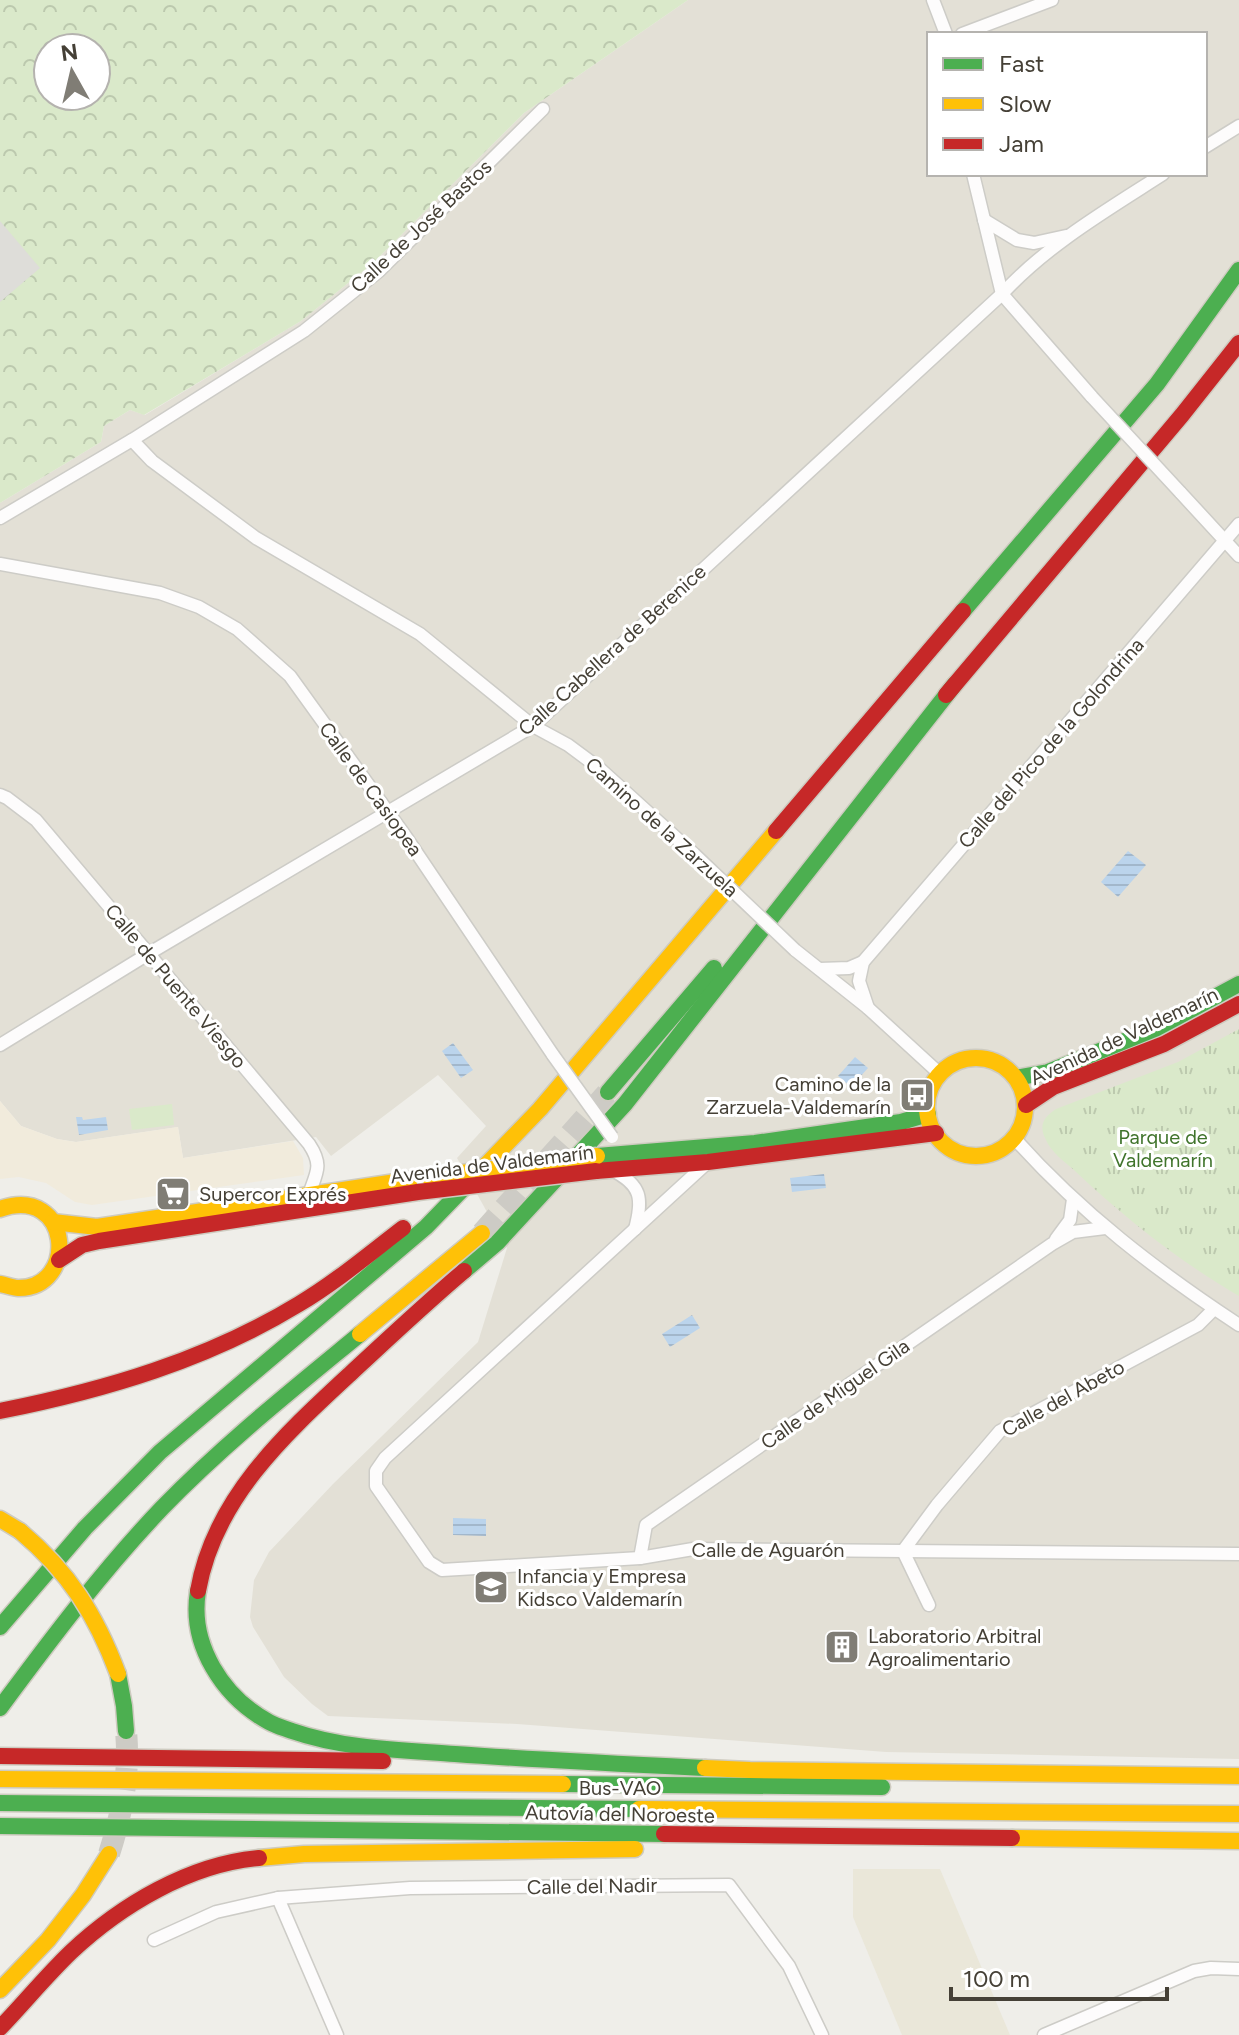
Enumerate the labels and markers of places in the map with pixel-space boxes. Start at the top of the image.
place label: Camino de la Zarzuela-Valdemarín [706,1072,891,1119]
bus stop icon: Camino de la Zarzuela-Valdemarín [898,1076,936,1114]
supermarket icon: Supercor Exprés [154,1175,192,1213]
place label: Supercor Exprés [199,1182,346,1206]
place label: Infancia y Empresa Kidsco Valdemarín [517,1564,686,1611]
school or university icon: Infancia y Empresa Kidsco Valdemarín [472,1568,510,1606]
place label: Laboratorio Arbitral Agroalimentario [868,1624,1042,1671]
building icon: Laboratorio Arbitral Agroalimentario [823,1628,861,1666]

